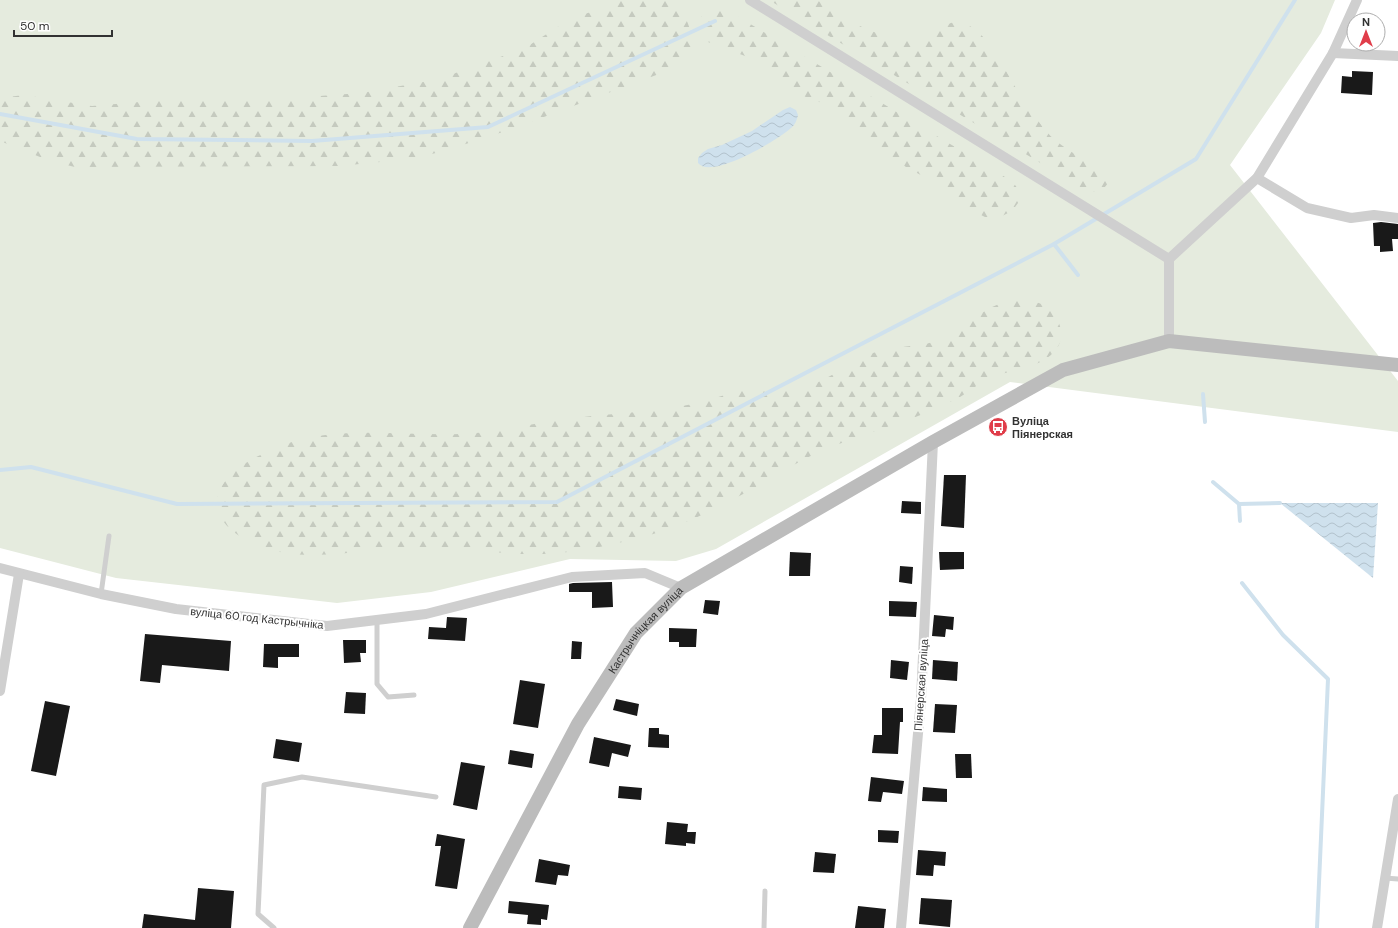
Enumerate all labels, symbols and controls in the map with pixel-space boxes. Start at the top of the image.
scale bar [14,12,112,38]
north arrow [1346,12,1386,52]
text: N [1362,15,1370,29]
text: 50 m [20,18,49,34]
place label: Вуліца Піянерская [1012,414,1073,441]
bus stop icon: Вуліца Піянерская [987,416,1009,438]
street label: Кастрычніцкая вуліца [605,583,686,676]
street label: вуліца 60 год Кастрычніка [190,604,325,632]
street label: Піянерская вуліца [911,638,931,732]

